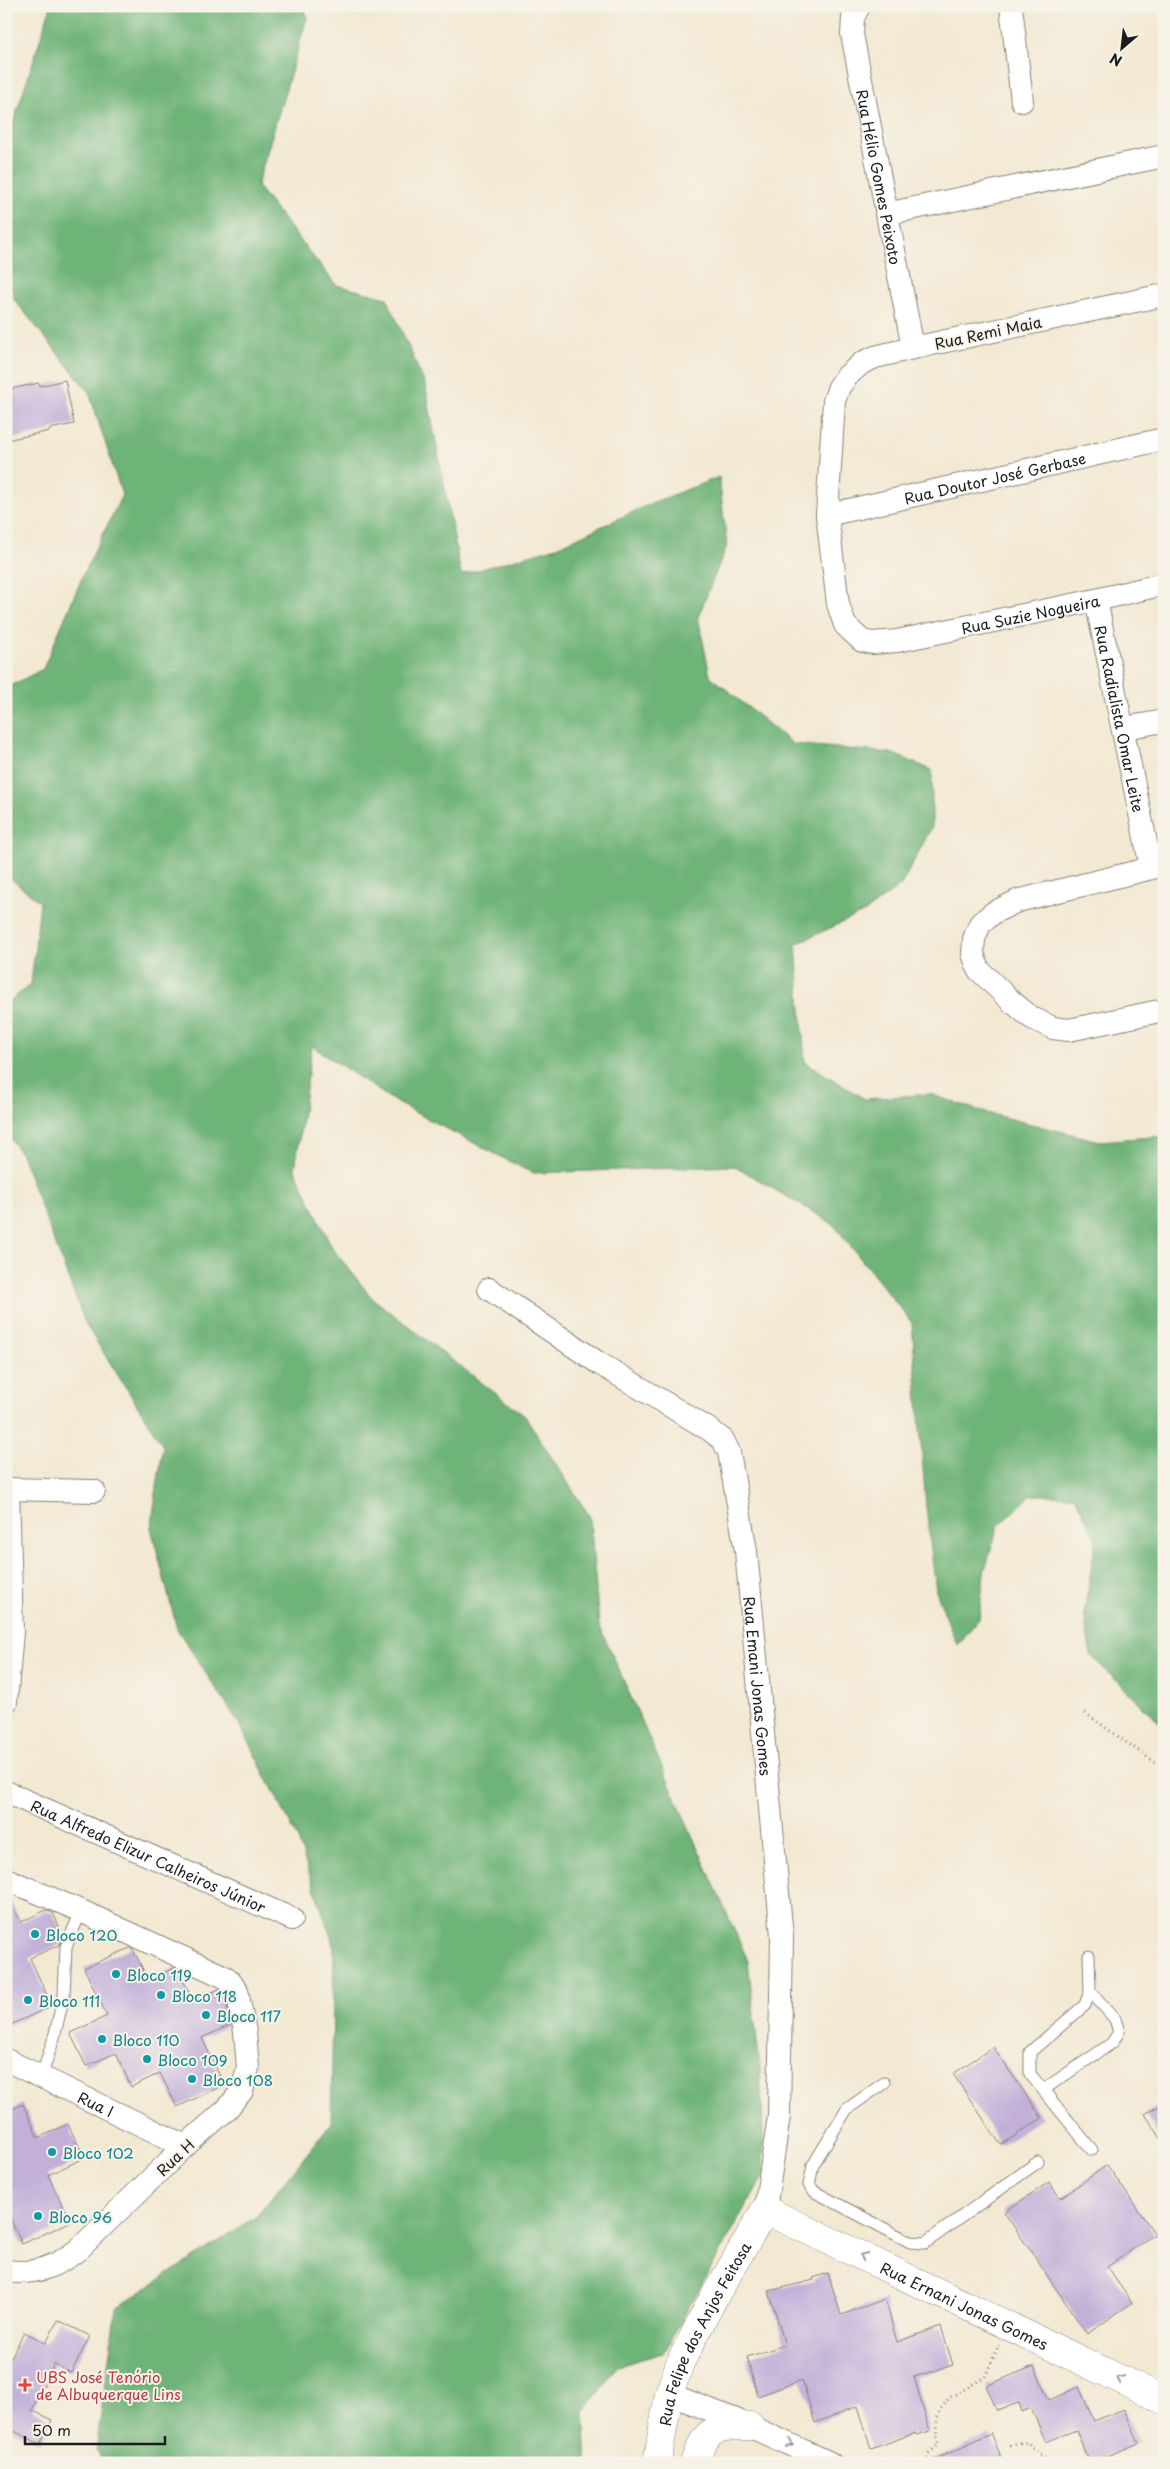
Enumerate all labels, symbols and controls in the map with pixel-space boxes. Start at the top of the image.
north arrow [1098,22,1148,72]
text: N [1106,48,1125,72]
street label: Rua Hélio Gomes Peixoto [851,87,908,267]
street label: Rua Remi Maia [932,309,1044,355]
street label: Rua Doutor José Gerbase [902,446,1088,509]
street label: Rua Suzie Nogueira [959,588,1102,639]
street label: Rua Radialista Omar Leite [1090,623,1151,814]
street label: Rua Emani Jonas Gomes [739,1595,778,1777]
street label: Rua Alfredo Elizur Calheiros Júnior [27,1793,270,1918]
place label: Bloco 120 [45,1923,118,1946]
marker: Bloco 120 [29,1928,41,1940]
place label: Bloco 119 [126,1963,192,1986]
marker: Bloco 119 [110,1968,122,1980]
place label: Bloco 118 [171,1984,237,2007]
place label: Bloco 111 [38,1989,100,2012]
marker: Bloco 118 [155,1989,167,2001]
marker: Bloco 111 [22,1994,34,2006]
place label: Bloco 117 [216,2004,282,2027]
marker: Bloco 117 [200,2009,212,2021]
place label: Bloco 110 [112,2028,180,2051]
marker: Bloco 110 [96,2033,108,2045]
place label: Bloco 109 [157,2048,227,2071]
marker: Bloco 109 [141,2053,153,2065]
place label: Bloco 108 [202,2068,273,2091]
marker: Bloco 108 [186,2073,198,2085]
street label: Rua I [74,2085,118,2122]
street label: Rua H [151,2133,199,2181]
place label: Bloco 102 [62,2141,134,2164]
marker: Bloco 102 [46,2146,58,2158]
place label: Bloco 96 [48,2205,112,2228]
marker: Bloco 96 [32,2210,44,2222]
street label: Rua Felipe dos Anjos Feitosa [652,2236,756,2428]
one-way arrow [859,2252,868,2262]
street label: Rua Ernani Jonas Gomes [877,2255,1052,2355]
place label: UBS José Tenório de Albuquerque Lins [36,2365,181,2405]
one-way arrow [1116,2375,1125,2385]
marker: UBS José Tenório de Albuquerque Lins [18,2378,32,2392]
scale bar [25,2414,165,2446]
text: 50 m [32,2418,71,2441]
one-way arrow [785,2438,794,2449]

